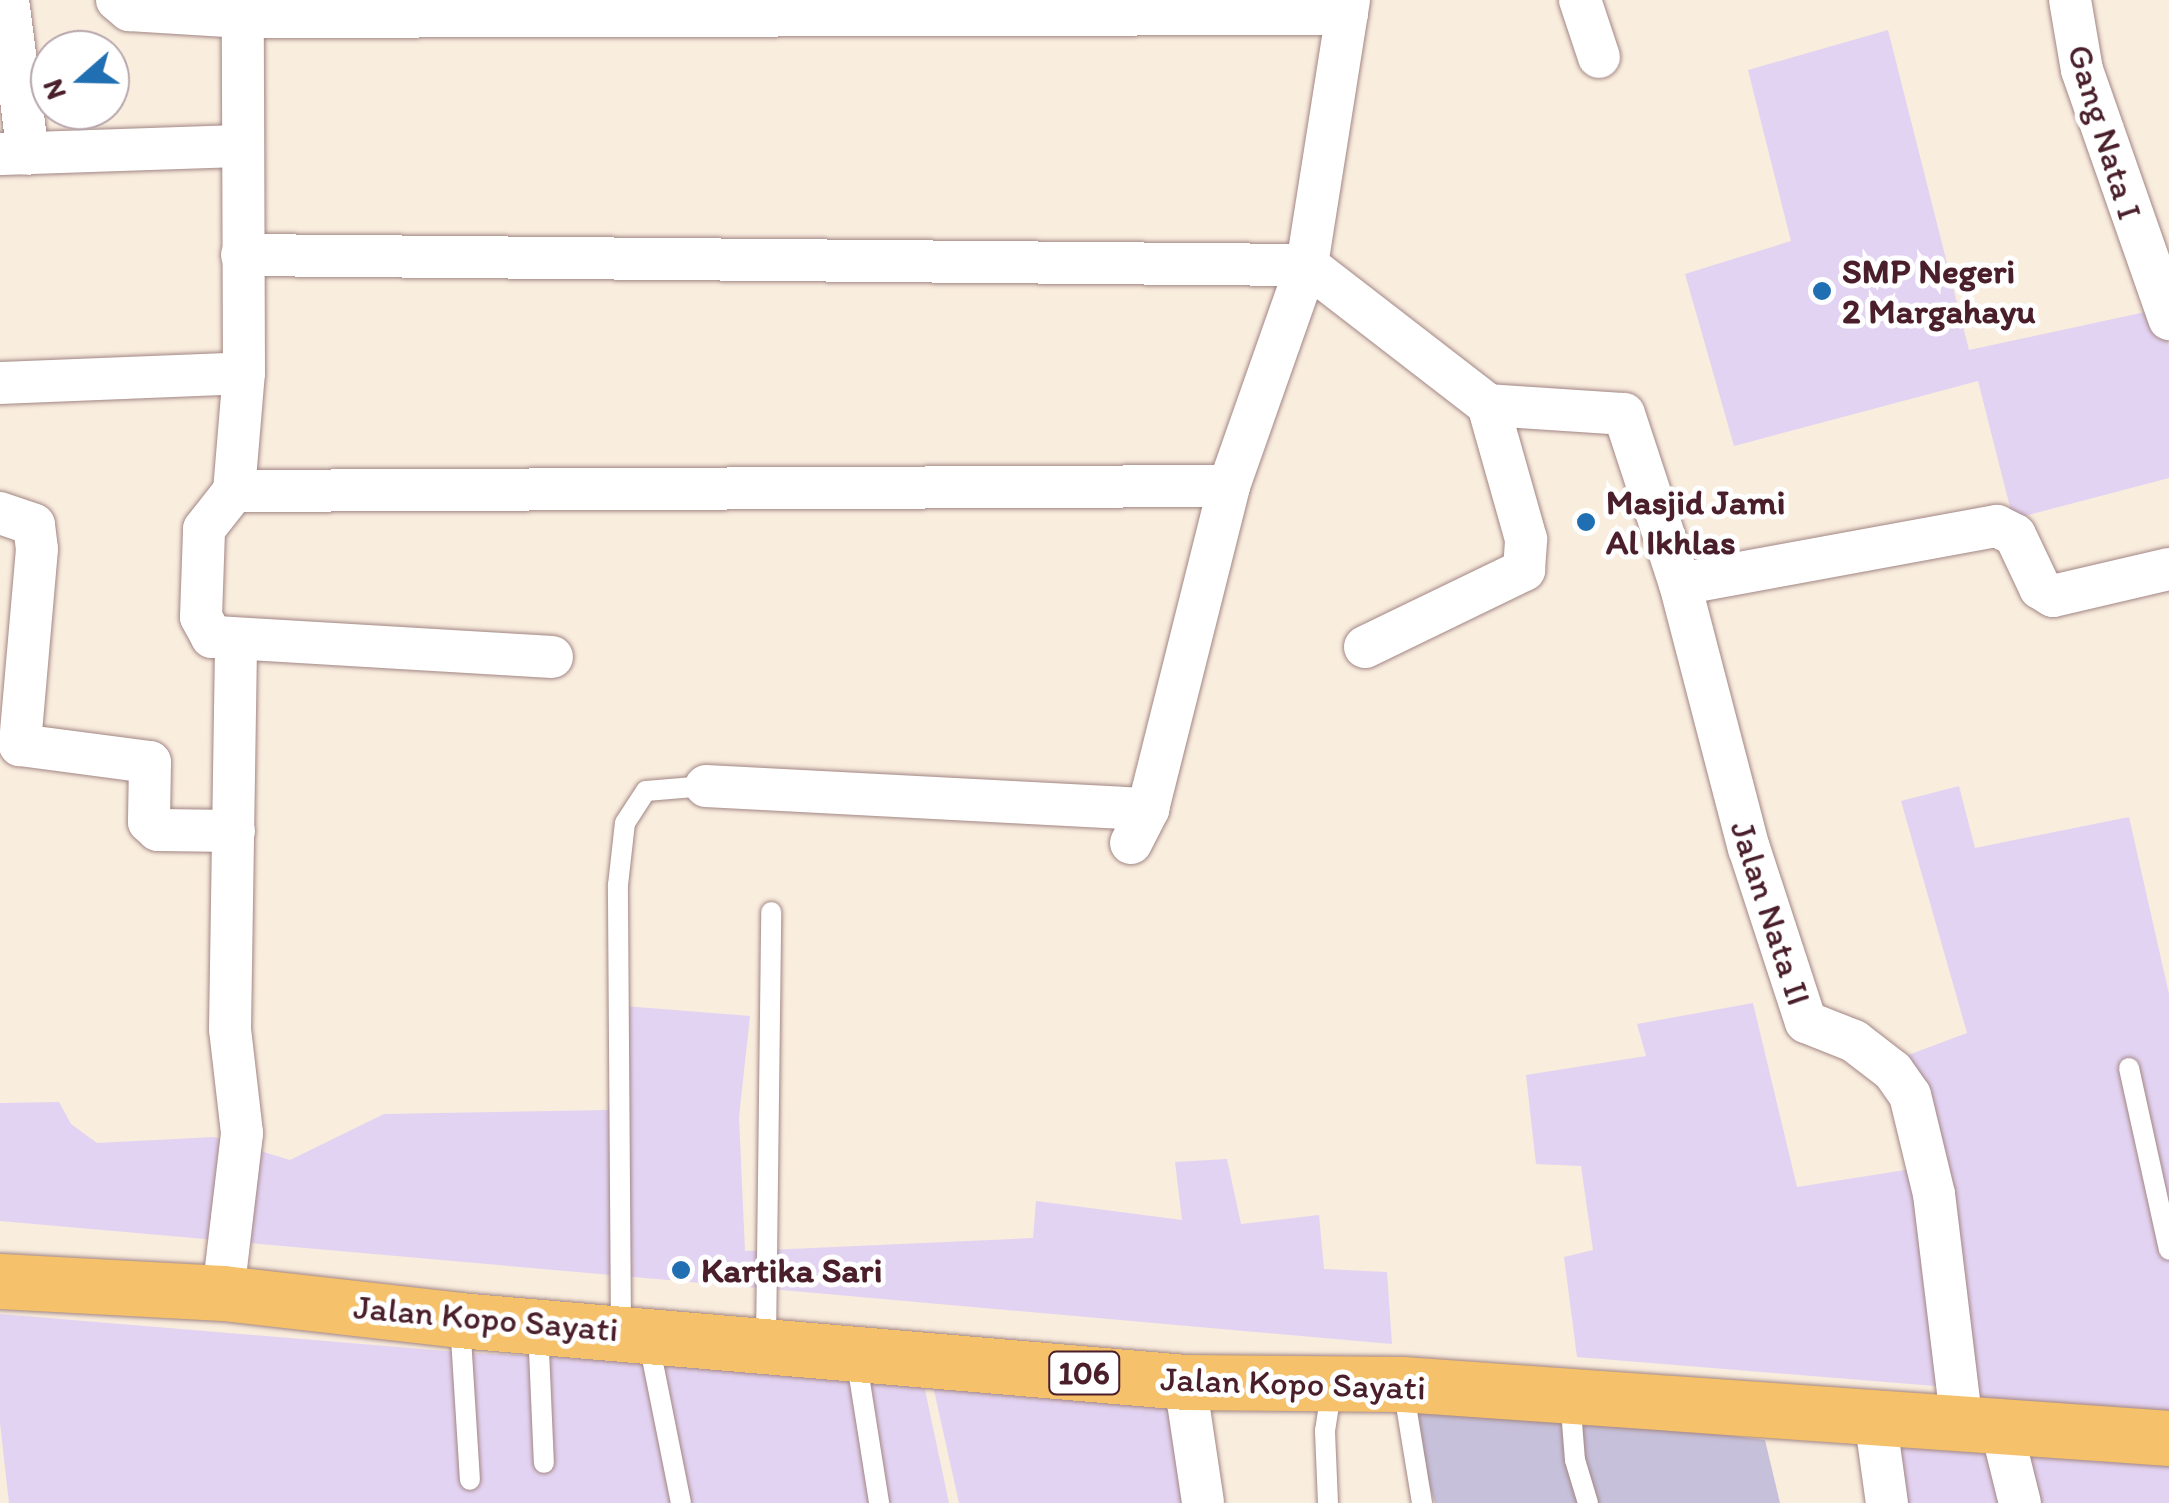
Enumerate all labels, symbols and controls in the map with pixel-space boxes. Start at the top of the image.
north arrow [30,30,130,130]
street label: Gang Nata I [2058,39,2152,225]
text: N [34,75,73,104]
place label: SMP Negeri 2 Margahayu [1842,250,2035,332]
marker: SMP Negeri 2 Margahayu [1811,280,1833,302]
place label: Masjid Jami Al Ikhlas [1606,481,1785,563]
marker: Masjid Jami Al Ikhlas [1575,511,1597,533]
street label: Jalan Nata II [1722,816,1820,1010]
place label: Kartika Sari [701,1249,882,1291]
marker: Kartika Sari [670,1259,692,1281]
street label: Jalan Kopo Sayati [352,1286,620,1350]
road number: 106 [1046,1346,1122,1400]
street label: Jalan Kopo Sayati [1160,1357,1426,1409]

